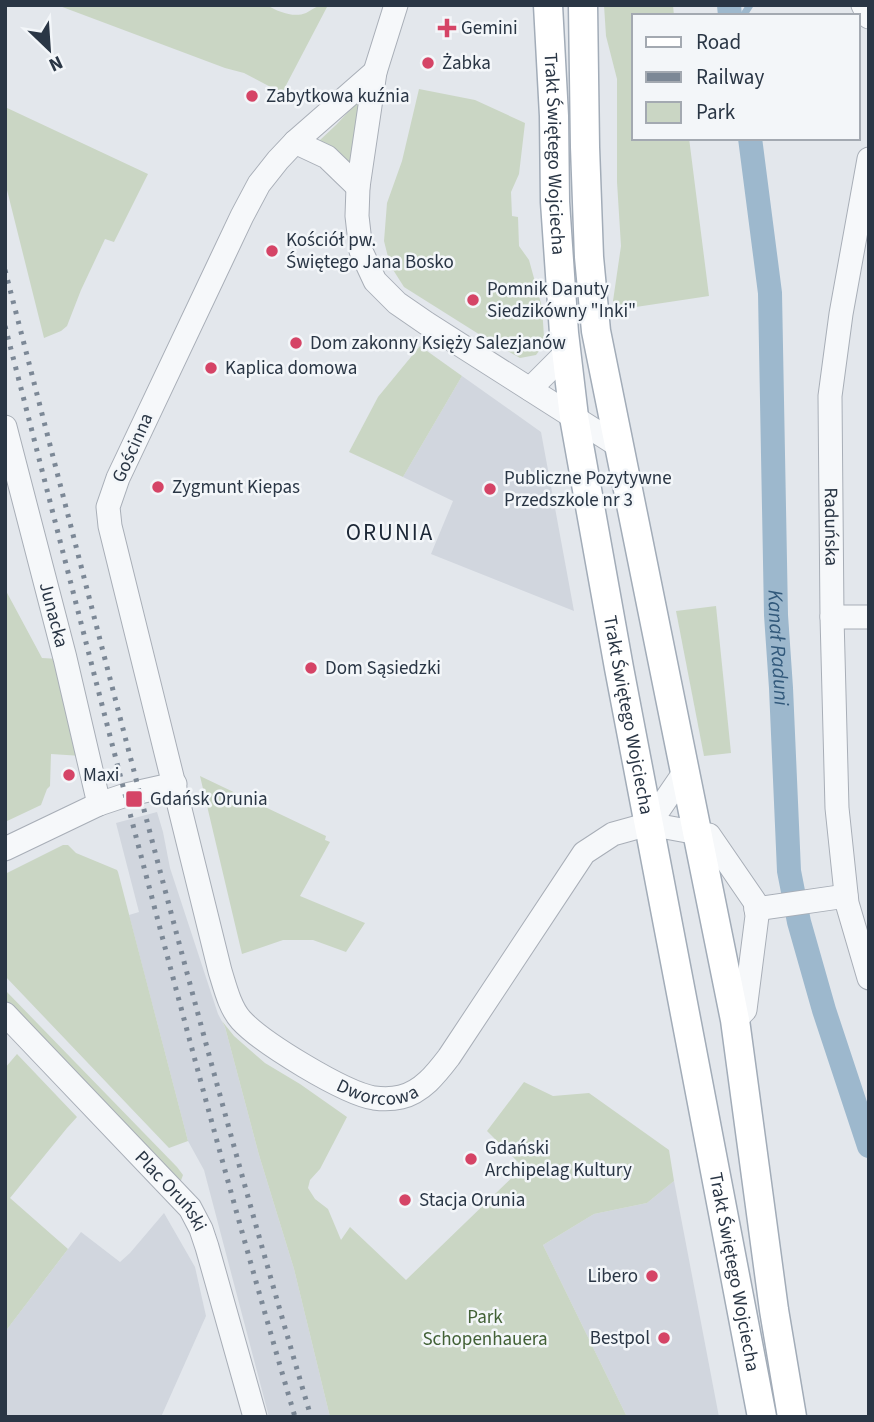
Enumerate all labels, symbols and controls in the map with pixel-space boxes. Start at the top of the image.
north arrow [14,14,84,84]
legend [632,14,860,140]
place label: Gemini [461,15,518,42]
marker: Gemini [439,20,455,36]
text: Road [696,27,741,57]
text: N [44,48,67,78]
place label: Żabka [442,50,491,77]
street label: Trakt Świętego Wojciecha [537,52,572,256]
marker: Żabka [420,55,436,71]
text: Railway [696,62,764,92]
place label: Zabytkowa kuźnia [266,83,410,110]
marker: Zabytkowa kuźnia [244,88,260,104]
text: Park [696,97,736,127]
place label: Kościół pw. Świętego Jana Bosko [286,227,454,276]
marker: Kościół pw. Świętego Jana Bosko [264,243,280,259]
place label: Pomnik Danuty Siedzikówny "Inki" [487,276,636,325]
marker: Pomnik Danuty Siedzikówny "Inki" [465,292,481,308]
place label: Dom zakonny Księży Salezjanów [310,330,566,357]
marker: Dom zakonny Księży Salezjanów [288,335,304,351]
place label: Kaplica domowa [225,355,357,382]
marker: Kaplica domowa [203,360,219,376]
street label: Gościnna [106,409,160,487]
place label: Publiczne Pozytywne Przedszkole nr 3 [504,465,672,514]
place label: Zygmunt Kiepas [172,474,300,501]
marker: Zygmunt Kiepas [150,479,166,495]
marker: Publiczne Pozytywne Przedszkole nr 3 [482,481,498,497]
street label: Raduńska [817,487,845,566]
district label: ORUNIA [346,516,434,549]
street label: Junacka [32,579,75,651]
water label: Kanał Raduni [761,589,797,707]
street label: Trakt Świętego Wojciecha [596,613,660,817]
place label: Dom Sąsiedzki [325,655,441,682]
marker: Dom Sąsiedzki [303,660,319,676]
place label: Maxi [83,762,120,789]
marker: Maxi [61,767,77,783]
place label: Gdańsk Orunia [150,786,268,813]
marker: Gdańsk Orunia [124,789,144,809]
street label: Dworcowa [332,1072,424,1112]
place label: Gdański Archipelag Kultury [485,1135,632,1184]
street label: Plac Oruński [129,1144,213,1236]
marker: Gdański Archipelag Kultury [463,1151,479,1167]
street label: Trakt Świętego Wojciecha [702,1170,767,1374]
place label: Stacja Orunia [419,1187,525,1214]
marker: Stacja Orunia [397,1192,413,1208]
place label: Libero [587,1263,638,1290]
marker: Libero [644,1268,660,1284]
park label: Park Schopenhauera [422,1304,548,1353]
place label: Bestpol [590,1325,650,1352]
marker: Bestpol [656,1330,672,1346]

